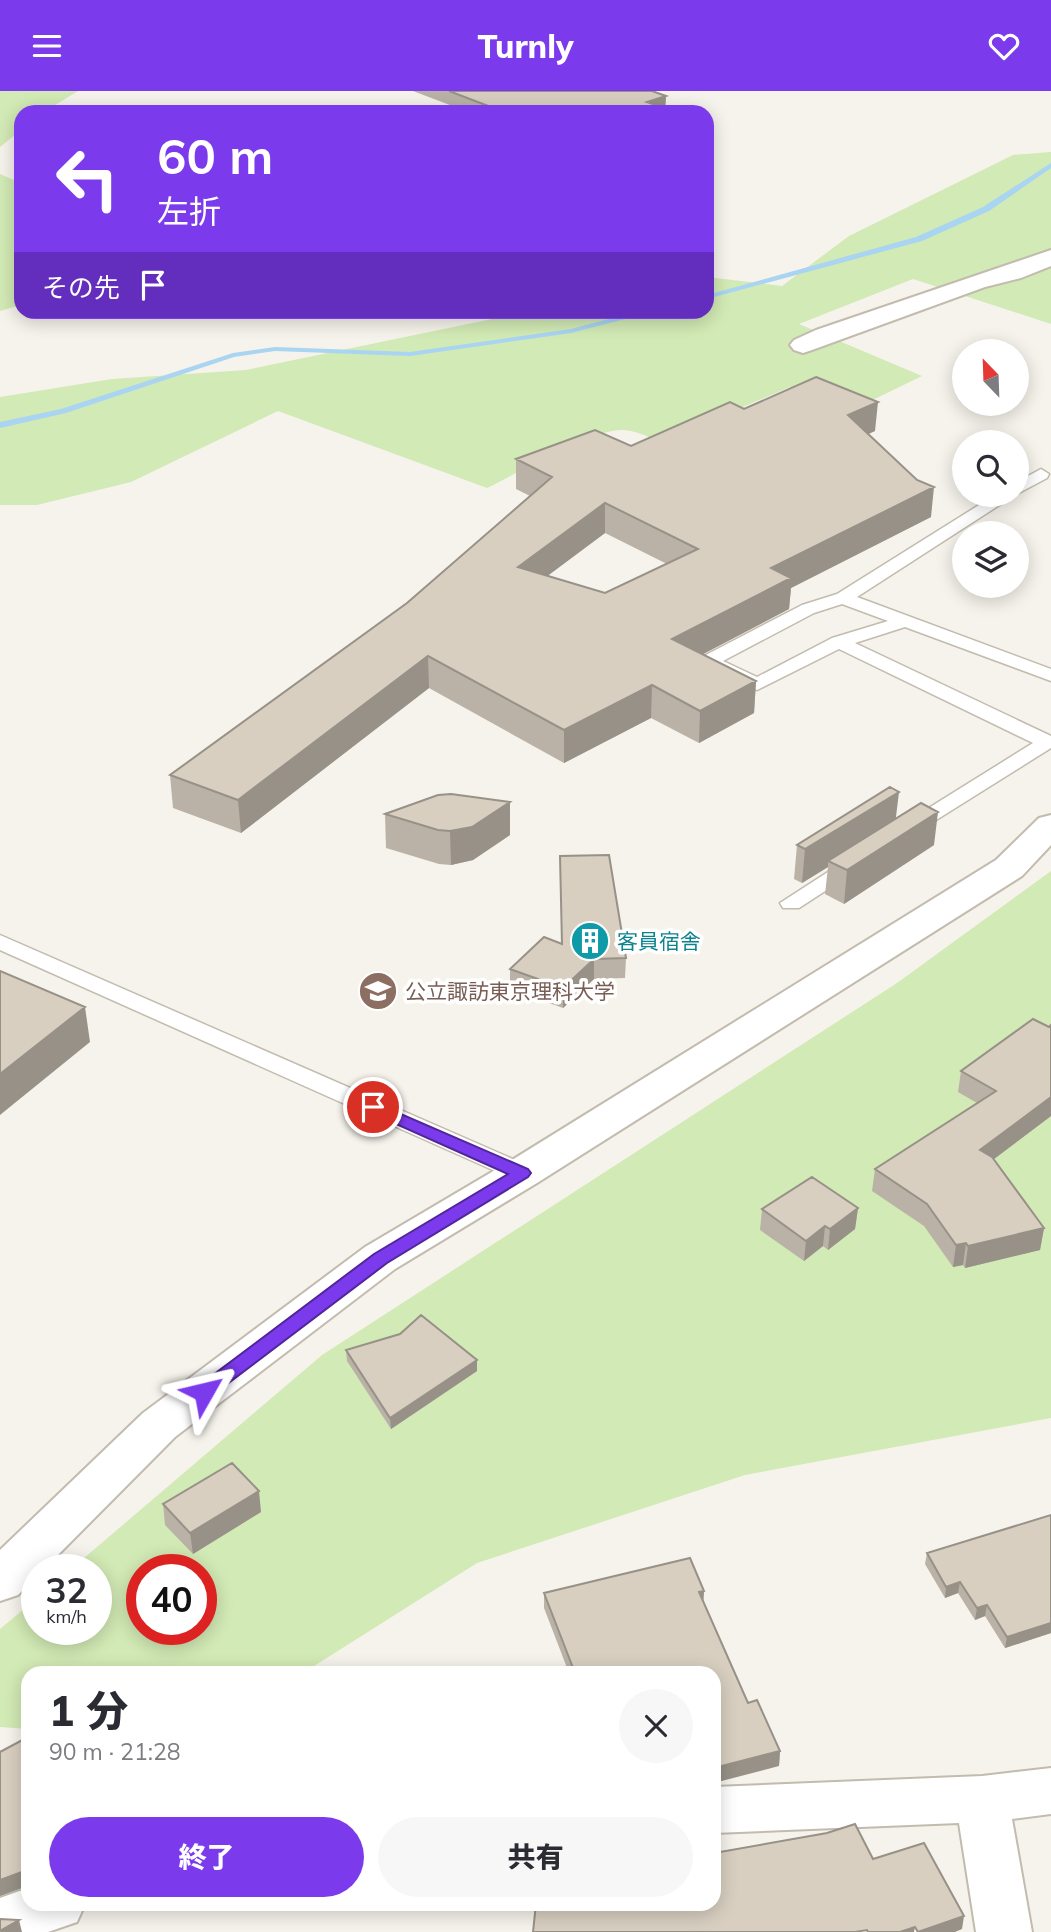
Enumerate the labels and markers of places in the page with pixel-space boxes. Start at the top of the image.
building icon: 客員宿舎 [569,920,611,962]
place label: 客員宿舎 [617,928,701,954]
school or university icon: 公立諏訪東京理科大学 [357,970,399,1012]
place label: 公立諏訪東京理科大学 [405,978,615,1004]
pin [343,1077,403,1137]

